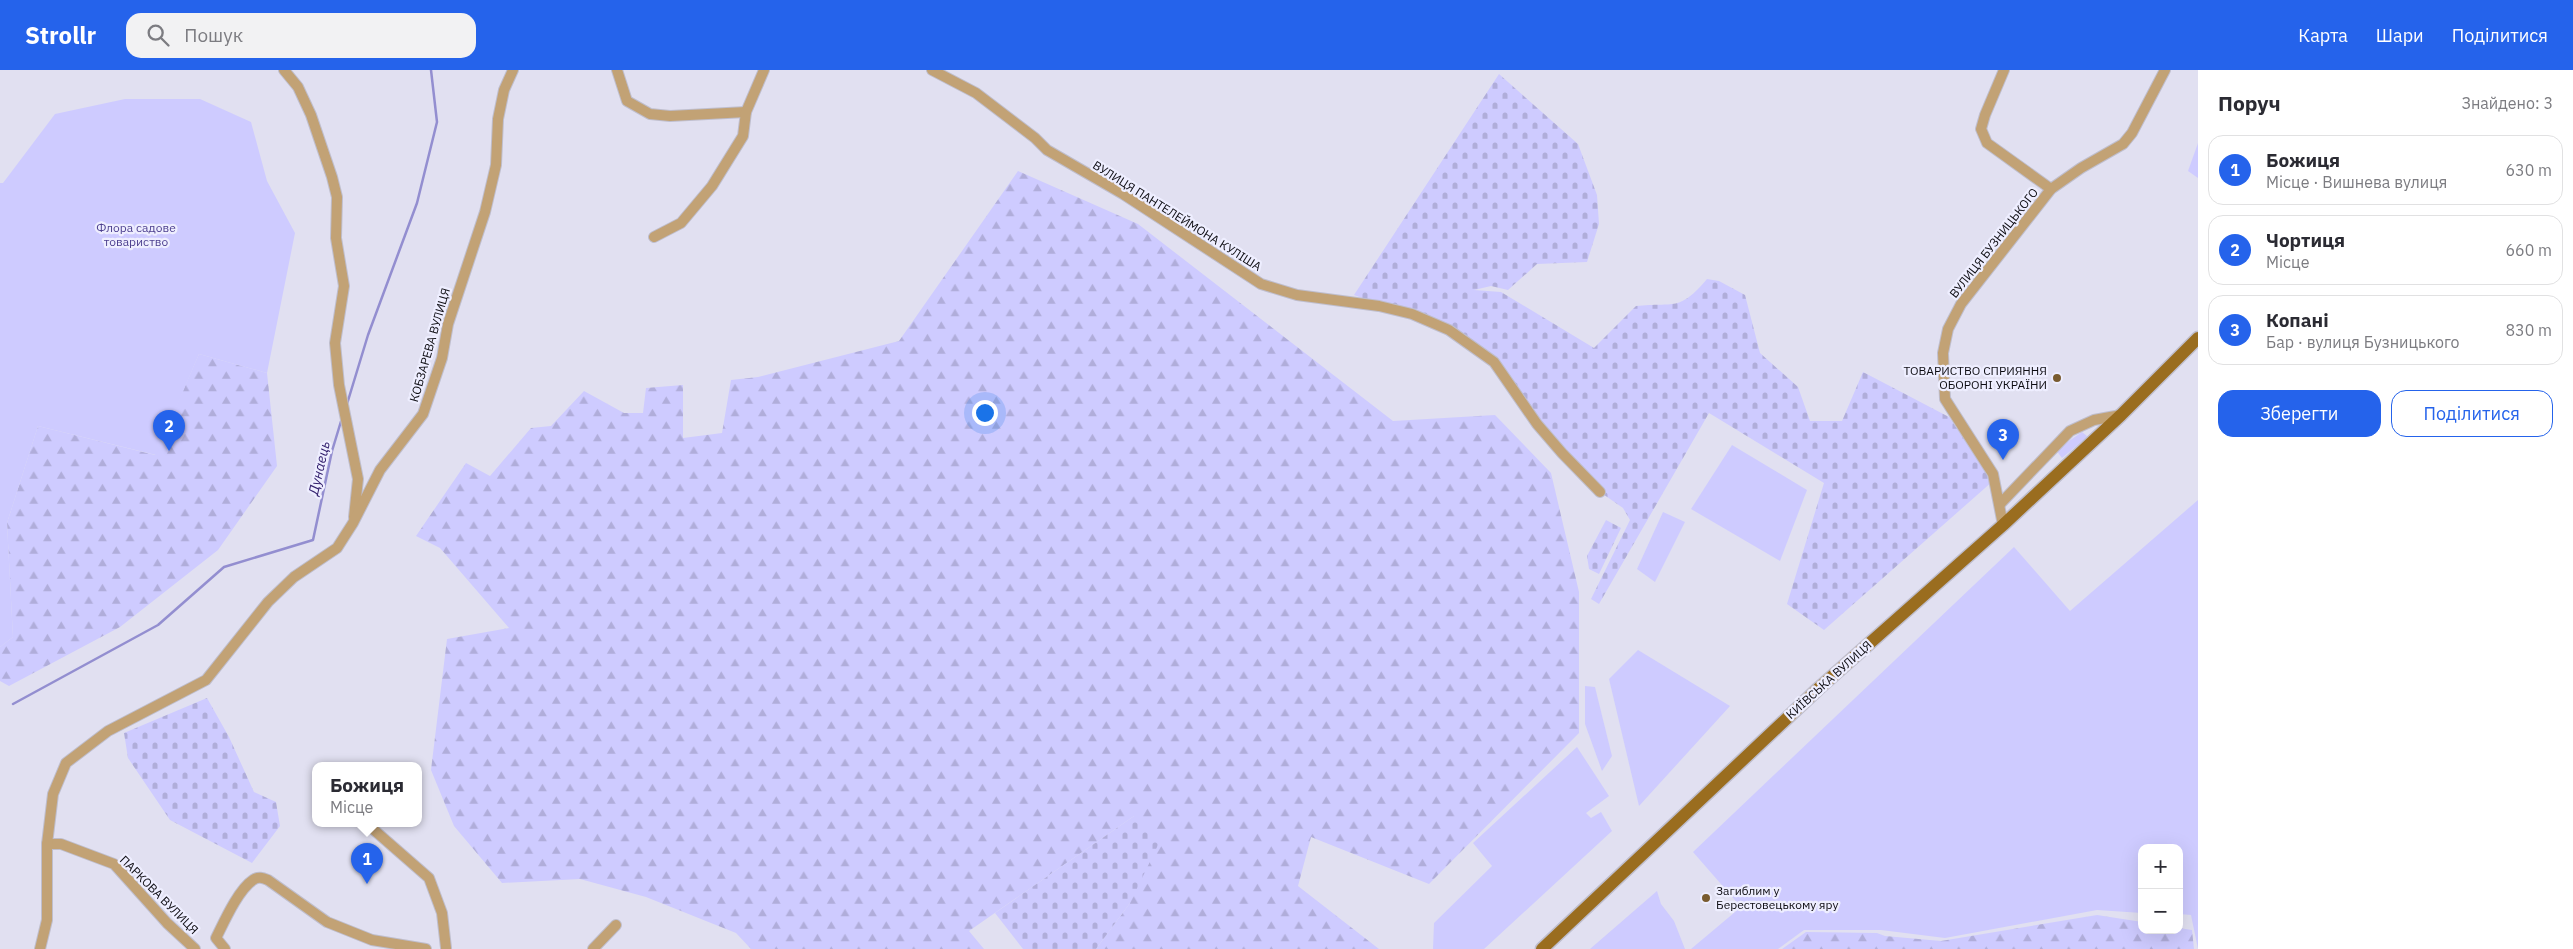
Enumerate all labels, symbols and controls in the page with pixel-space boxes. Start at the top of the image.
search box [126,13,476,58]
text: Strollr [25,19,96,51]
icon: search [144,21,172,49]
text: Пошук [184,23,243,47]
text: Карта [2298,24,2348,47]
text: Шари [2376,24,2424,47]
text: Поділитися [2452,24,2548,47]
text: Поруч [2218,89,2281,117]
text: Знайдено: 3 [2461,93,2553,113]
text: Божиця [2266,148,2340,172]
street label: ВУЛИЦЯ ПАНТЕЛЕЙМОНА КУЛІША [1090,157,1265,274]
text: 1 [2230,160,2240,180]
text: 630 m [2505,160,2552,180]
text: Місце · Вишнева вулиця [2266,172,2447,192]
street label: ВУЛИЦЯ БУЗНИЦЬКОГО [1946,185,2041,301]
park label: Флора садове товариство [96,220,176,249]
text: Чортиця [2266,228,2345,252]
text: 2 [2230,240,2240,260]
text: 660 m [2505,240,2552,260]
text: Місце [2266,252,2309,272]
street label: КОБЗАРЕВА ВУЛИЦЯ [406,286,453,404]
text: Копані [2266,308,2329,332]
text: 3 [2230,320,2240,340]
text: 830 m [2505,320,2552,340]
text: Бар · вулиця Бузницького [2266,332,2460,352]
place label: ТОВАРИСТВО СПРИЯННЯ ОБОРОНІ УКРАЇНИ [1903,363,2047,392]
marker: ТОВАРИСТВО СПРИЯННЯ ОБОРОНІ УКРАЇНИ [2051,372,2063,384]
button: Зберегти [2218,390,2381,437]
button: Поділитися [2391,390,2553,437]
your location [972,400,998,426]
pin: 2 [153,410,185,451]
pin: 3 [1987,419,2019,460]
water label: Дунаець [304,439,334,499]
street label: КИЇВСЬКА ВУЛИЦЯ [1783,637,1874,722]
popup [312,762,422,827]
text: Божиця [330,773,404,797]
text: Місце [330,797,373,817]
pin: 1 [351,843,383,884]
map controls [2138,844,2183,934]
button: + [2138,844,2183,889]
street label: ПАРКОВА ВУЛИЦЯ [117,852,202,937]
place label: Загиблим у Берестовецькому яру [1716,883,1838,912]
button: − [2138,889,2183,934]
marker: Загиблим у Берестовецькому яру [1700,892,1712,904]

